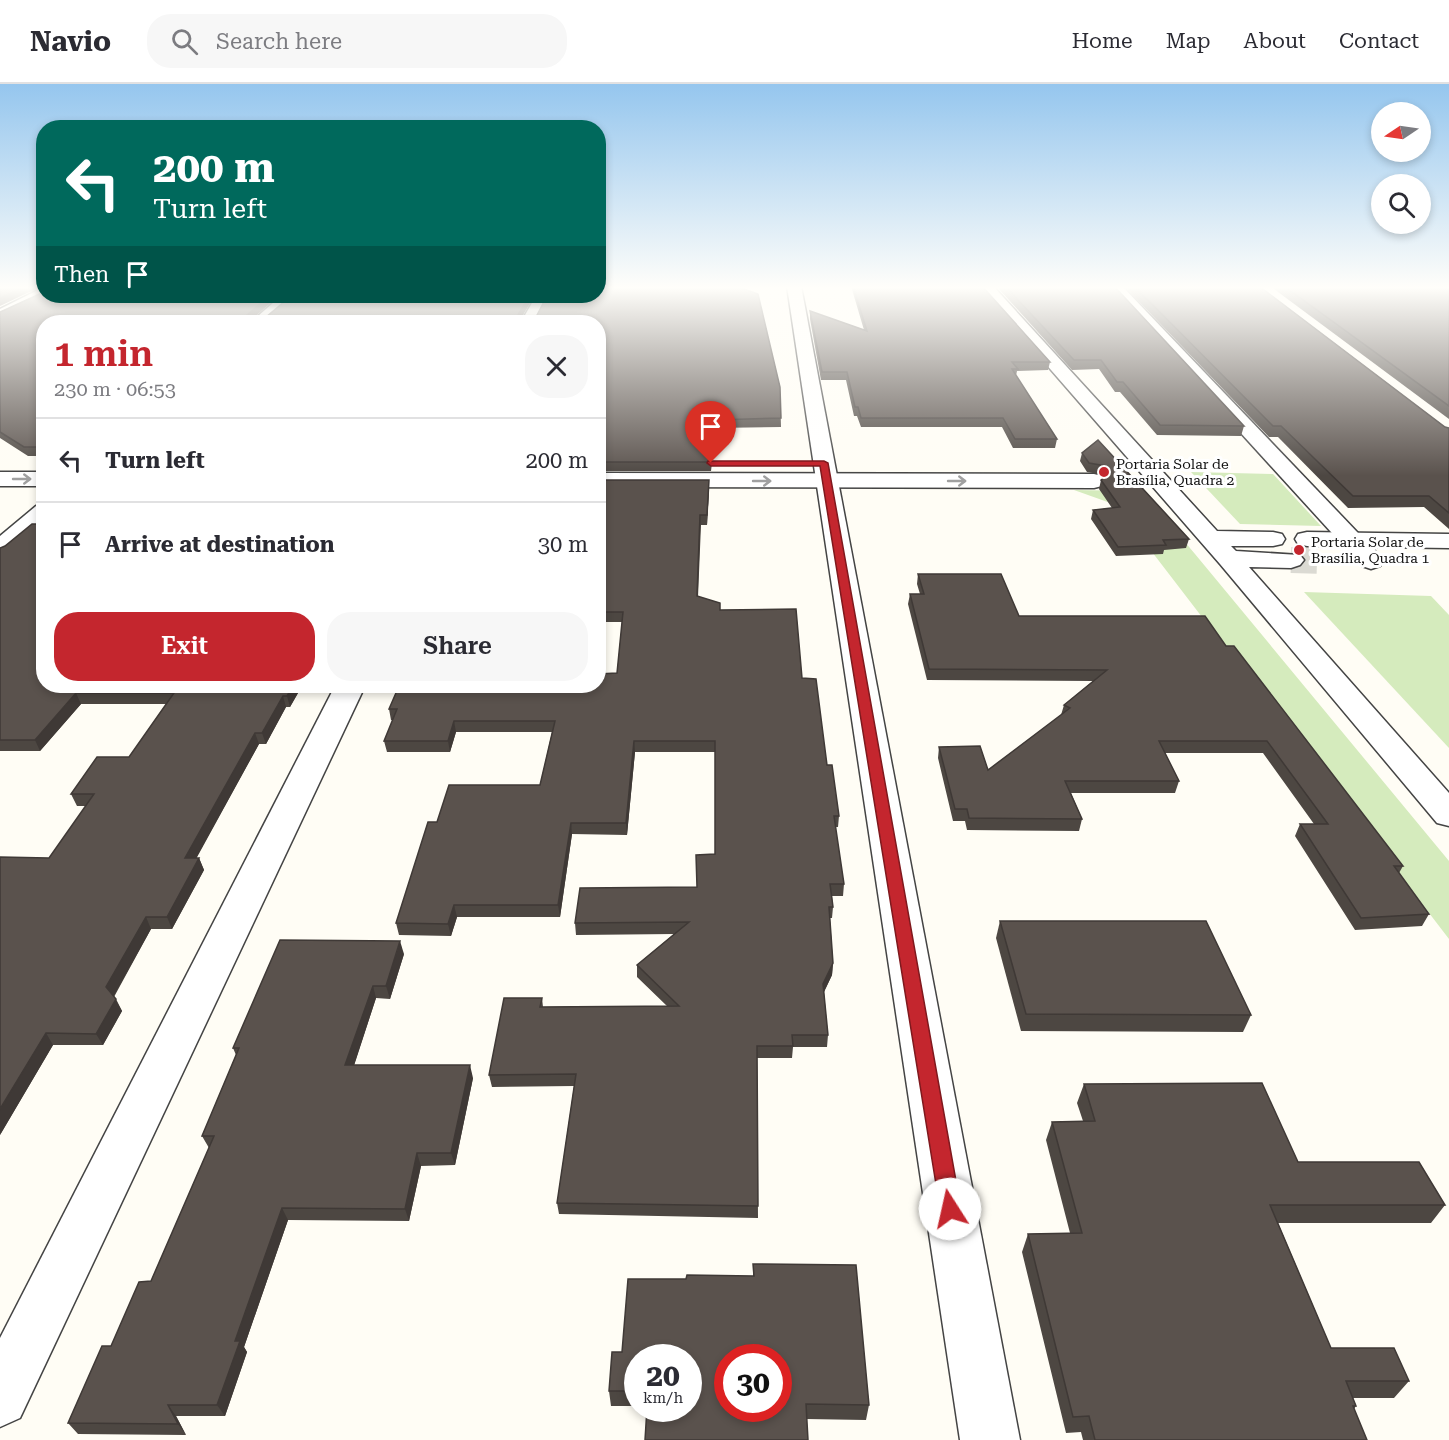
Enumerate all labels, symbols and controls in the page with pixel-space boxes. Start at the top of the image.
search box [147,14,567,68]
text: Navio [30,25,111,58]
icon: search [168,25,201,58]
text: Search here [216,29,342,54]
text: Home [1072,29,1133,53]
text: Map [1166,29,1211,53]
text: About [1244,29,1306,53]
text: Contact [1339,29,1419,53]
north arrow [1371,102,1431,162]
map controls [1371,102,1431,234]
text: 200 m [153,143,275,192]
icon: left [54,144,132,222]
button: search [1371,174,1431,234]
text: Turn left [153,193,267,225]
icon: arrive [121,258,154,291]
text: Then [54,262,109,287]
text: 1 min [54,333,153,375]
button: close [525,335,588,398]
text: 230 m · 06:53 [54,377,176,401]
pin [685,401,736,463]
icon: arrive [694,410,727,443]
icon: left [54,444,87,477]
text: Turn left [105,448,205,473]
text: 200 m [525,448,588,473]
place label: Portaria Solar de Brasília, Quadra 2 [1116,456,1235,488]
marker: Portaria Solar de Brasília, Quadra 2 [1097,465,1111,479]
one-way arrow [11,473,31,485]
one-way arrow [751,475,771,486]
one-way arrow [946,475,966,487]
icon: arrive [54,528,87,561]
text: Arrive at destination [105,532,334,557]
text: 30 m [538,532,588,557]
place label: Portaria Solar de Brasília, Quadra 1 [1311,534,1430,566]
marker: Portaria Solar de Brasília, Quadra 1 [1292,543,1306,557]
button: Exit [54,612,315,681]
button: Share [327,612,588,681]
position arrow [918,1177,982,1241]
speed limit sign: 30 [714,1344,792,1422]
text: 20 [646,1358,680,1393]
text: km/h [643,1389,683,1407]

